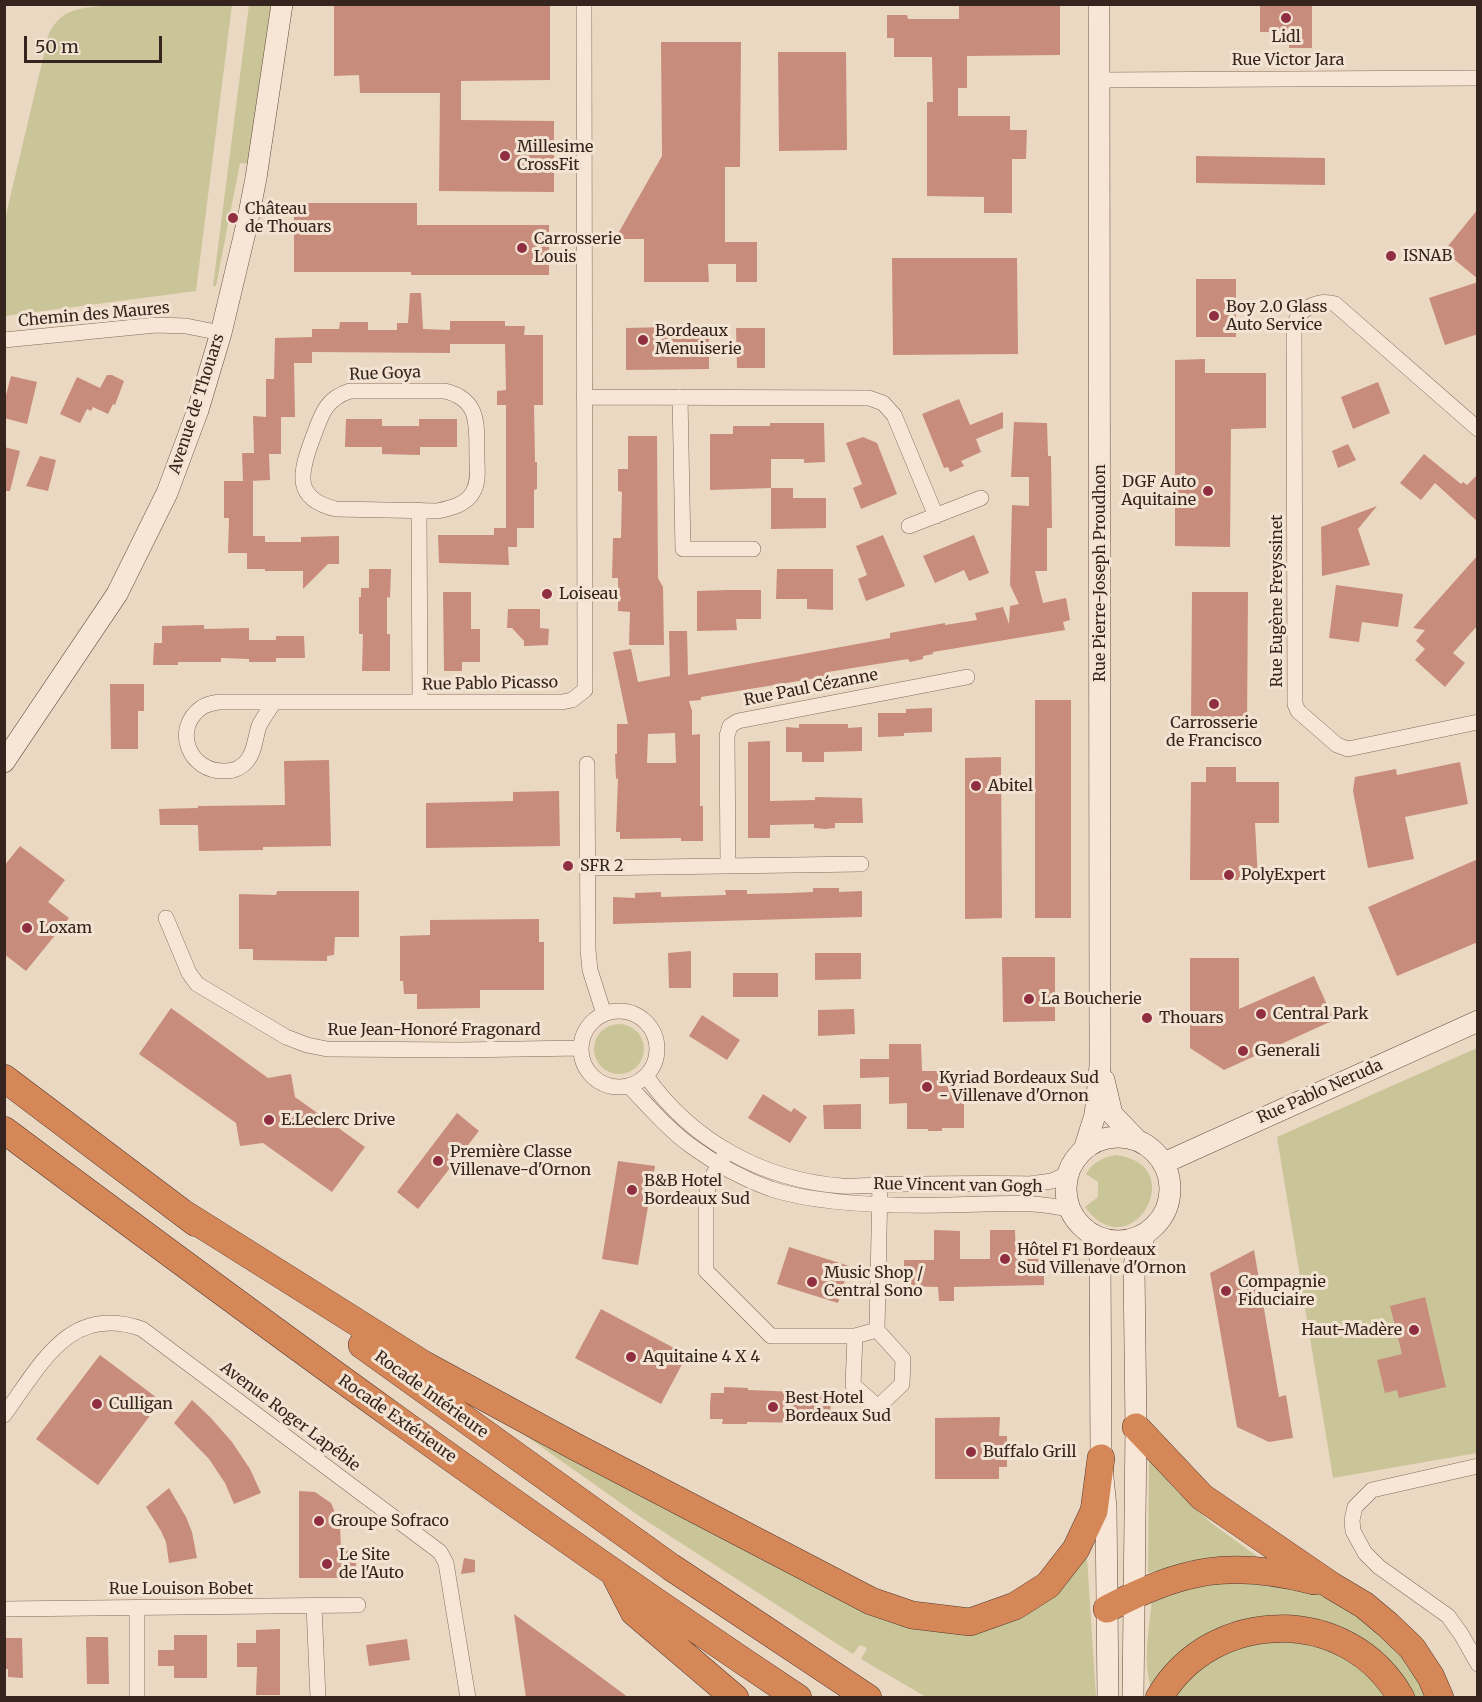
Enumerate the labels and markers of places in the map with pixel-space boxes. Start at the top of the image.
marker: Lidl [1279,11,1293,25]
place label: Lidl [1271,27,1301,47]
place label: Millesime CrossFit [517,137,593,175]
marker: Millesime CrossFit [498,149,512,163]
place label: Château de Thouars [245,199,331,237]
marker: Château de Thouars [226,211,240,225]
place label: Carrosserie Louis [534,229,621,267]
marker: Carrosserie Louis [515,241,529,255]
place label: ISNAB [1403,246,1452,266]
marker: ISNAB [1384,249,1398,263]
place label: Boy 2.0 Glass Auto Service [1226,297,1327,335]
marker: Boy 2.0 Glass Auto Service [1207,309,1221,323]
place label: Bordeaux Menuiserie [655,321,741,359]
marker: Bordeaux Menuiserie [636,333,650,347]
place label: DGF Auto Aquitaine [1121,472,1196,510]
marker: DGF Auto Aquitaine [1201,484,1215,498]
place label: Loiseau [559,584,618,604]
marker: Loiseau [540,587,554,601]
marker: Carrosserie de Francisco [1207,697,1221,711]
place label: Carrosserie de Francisco [1166,713,1262,751]
place label: Abitel [988,776,1033,796]
marker: Abitel [969,779,983,793]
place label: SFR 2 [580,856,623,876]
marker: SFR 2 [561,859,575,873]
place label: PolyExpert [1241,865,1326,885]
marker: PolyExpert [1222,868,1236,882]
place label: Loxam [39,918,92,938]
marker: Loxam [20,921,34,935]
place label: La Boucherie [1041,989,1142,1009]
marker: La Boucherie [1022,992,1036,1006]
place label: Central Park [1273,1004,1368,1024]
marker: Central Park [1254,1007,1268,1021]
place label: Thouars [1159,1008,1223,1028]
marker: Thouars [1140,1011,1154,1025]
place label: Generali [1255,1041,1320,1061]
marker: Generali [1236,1044,1250,1058]
place label: Kyriad Bordeaux Sud - Villenave d'Ornon [939,1068,1099,1106]
marker: Kyriad Bordeaux Sud - Villenave d'Ornon [920,1080,934,1094]
place label: E.Leclerc Drive [281,1110,395,1130]
marker: E.Leclerc Drive [262,1113,276,1127]
place label: Première Classe Villenave-d'Ornon [450,1142,591,1180]
marker: Première Classe Villenave-d'Ornon [431,1154,445,1168]
place label: B&B Hotel Bordeaux Sud [644,1171,750,1209]
marker: B&B Hotel Bordeaux Sud [625,1183,639,1197]
place label: Hôtel F1 Bordeaux Sud Villenave d'Ornon [1017,1240,1186,1278]
marker: Hôtel F1 Bordeaux Sud Villenave d'Ornon [998,1252,1012,1266]
place label: Music Shop / Central Sono [824,1263,923,1301]
place label: Compagnie Fiduciaire [1238,1272,1326,1310]
marker: Music Shop / Central Sono [805,1275,819,1289]
marker: Compagnie Fiduciaire [1219,1284,1233,1298]
place label: Haut-Madère [1301,1320,1402,1340]
marker: Haut-Madère [1407,1323,1421,1337]
place label: Aquitaine 4 X 4 [643,1347,760,1367]
marker: Aquitaine 4 X 4 [624,1350,638,1364]
place label: Best Hotel Bordeaux Sud [785,1388,891,1426]
place label: Culligan [109,1394,173,1414]
marker: Culligan [90,1397,104,1411]
marker: Best Hotel Bordeaux Sud [766,1400,780,1414]
place label: Buffalo Grill [983,1442,1076,1462]
marker: Buffalo Grill [964,1445,978,1459]
place label: Groupe Sofraco [331,1511,449,1531]
marker: Groupe Sofraco [312,1514,326,1528]
place label: Le Site de l'Auto [339,1545,404,1583]
marker: Le Site de l'Auto [320,1557,334,1571]

